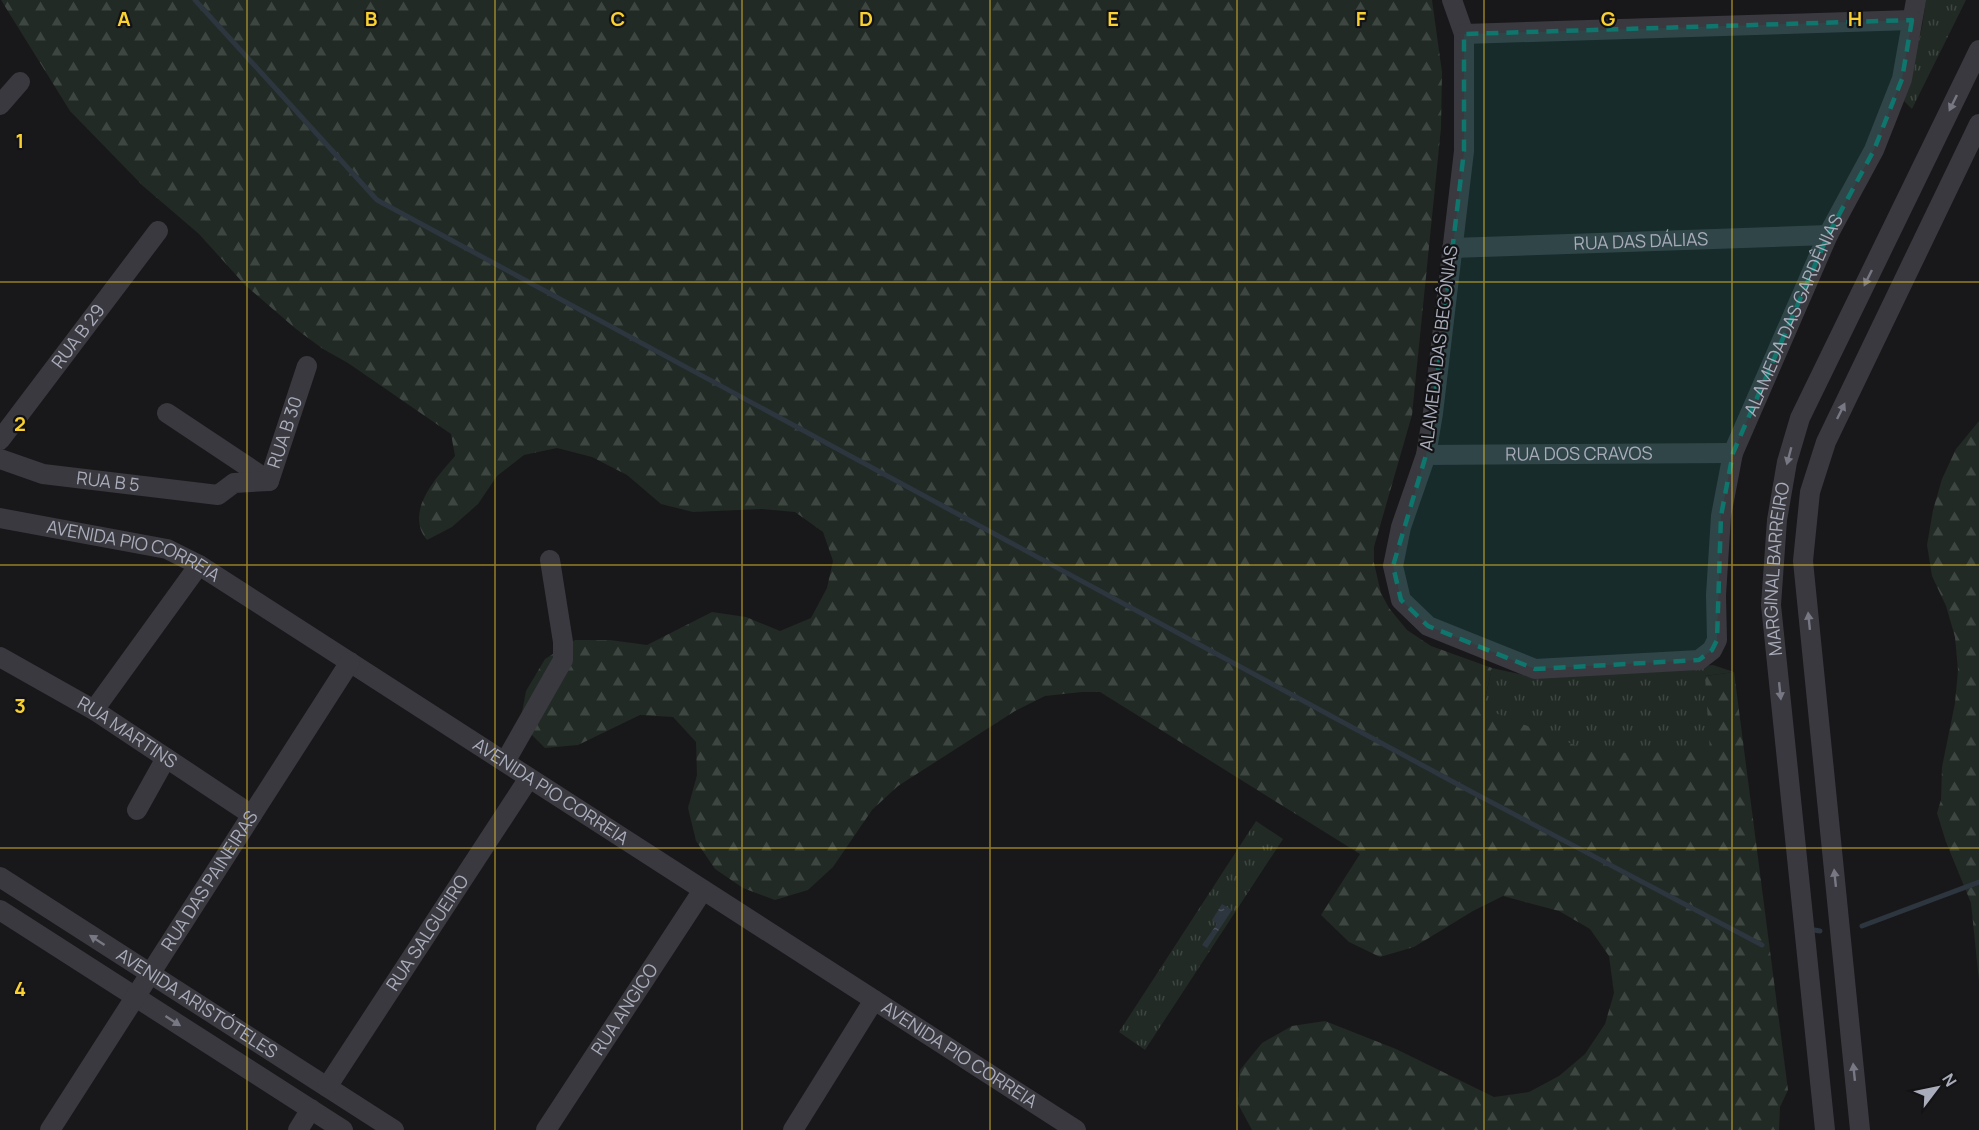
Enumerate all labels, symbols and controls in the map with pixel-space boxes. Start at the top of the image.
text: A [117,5,131,32]
text: B [365,5,378,32]
text: C [611,5,625,32]
text: D [859,5,873,32]
text: E [1107,5,1119,32]
text: F [1356,5,1367,32]
text: G [1601,5,1616,32]
text: H [1848,5,1862,32]
one-way arrow [1949,94,1958,111]
text: 1 [16,127,24,154]
street label: ALAMEDA DAS GARDÊNIAS [1738,210,1848,419]
street label: RUA DAS DÁLIAS [1573,226,1709,255]
street label: ALAMEDA DAS BEGÔNIAS [1414,244,1463,452]
one-way arrow [1863,269,1873,286]
street label: RUA B 29 [46,299,110,373]
street label: RUA B 30 [261,393,307,471]
one-way arrow [1836,403,1845,420]
text: 2 [14,410,26,437]
street label: RUA DOS CRAVOS [1505,441,1653,465]
one-way arrow [1784,447,1794,465]
street label: RUA B 5 [75,465,141,497]
street label: MARGINAL BARREIRO [1758,480,1794,657]
street label: AVENIDA PIO CORREIA [45,514,226,587]
one-way arrow [1804,611,1814,630]
one-way arrow [1775,681,1785,700]
street label: RUA MARTINS [74,690,182,773]
text: 3 [14,692,26,719]
street label: AVENIDA PIO CORREIA [469,732,634,850]
street label: RUA DAS PAINEIRAS [155,806,263,955]
one-way arrow [1830,868,1840,887]
street label: RUA SALGUEIRO [380,870,474,995]
one-way arrow [89,934,105,945]
street label: AVENIDA ARISTÓTELES [112,942,283,1063]
street label: RUA ANGICO [585,958,663,1059]
text: 4 [14,975,26,1002]
street label: AVENIDA PIO CORREIA [877,995,1043,1113]
one-way arrow [165,1015,181,1026]
north arrow [1907,1058,1967,1118]
one-way arrow [1849,1062,1859,1081]
text: N [1937,1069,1962,1091]

